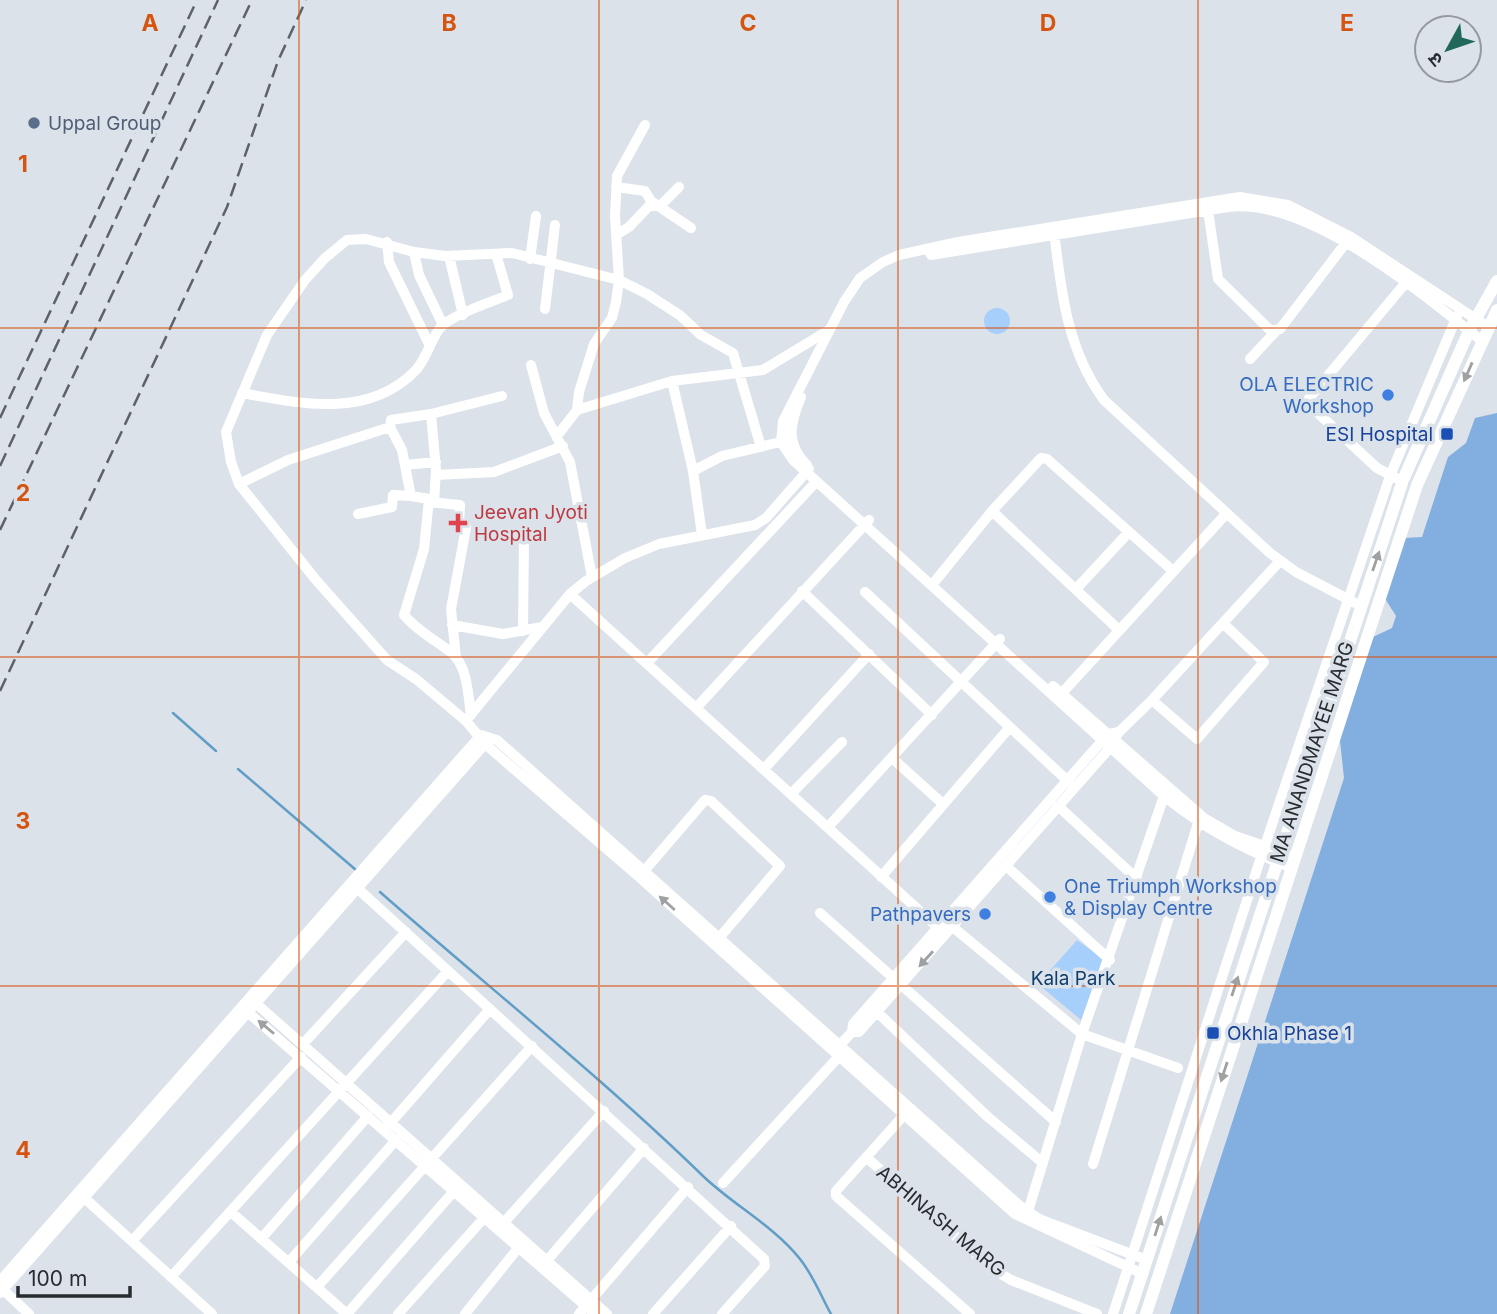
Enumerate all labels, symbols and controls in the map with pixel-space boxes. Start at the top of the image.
text: A [141,9,159,37]
text: B [441,9,457,37]
text: C [739,9,757,37]
text: D [1040,9,1056,37]
text: E [1340,9,1354,37]
north arrow [1413,14,1483,84]
text: उ [1422,47,1448,71]
place label: Uppal Group [48,112,161,135]
marker: Uppal Group [26,115,42,131]
text: 1 [18,150,28,178]
one-way arrow [1462,362,1474,382]
place label: OLA ELECTRIC Workshop [1239,373,1374,418]
marker: OLA ELECTRIC Workshop [1380,387,1396,403]
place label: ESI Hospital [1326,423,1433,446]
marker: ESI Hospital [1439,426,1455,442]
text: 2 [16,479,30,507]
place label: Jeevan Jyoti Hospital [474,501,588,546]
marker: Jeevan Jyoti Hospital [448,513,468,533]
one-way arrow [1371,550,1382,571]
street label: MA ANANDMAYEE MARG [1265,639,1359,865]
text: 3 [16,807,30,835]
place label: One Triumph Workshop & Display Centre [1064,875,1277,920]
marker: One Triumph Workshop & Display Centre [1042,889,1058,905]
one-way arrow [659,896,676,912]
place label: Pathpavers [870,903,971,926]
marker: Pathpavers [977,906,993,922]
one-way arrow [918,950,934,968]
park label: Kala Park [1031,967,1116,990]
one-way arrow [1230,975,1241,996]
one-way arrow [258,1020,276,1035]
place label: Okhla Phase 1 [1227,1022,1352,1045]
marker: Okhla Phase 1 [1205,1025,1221,1041]
one-way arrow [1218,1062,1229,1083]
text: 4 [15,1136,31,1164]
street label: ABHINASH MARG [872,1161,1010,1281]
one-way arrow [1153,1215,1164,1236]
scale bar [18,1254,130,1298]
text: 100 m [28,1266,87,1291]

